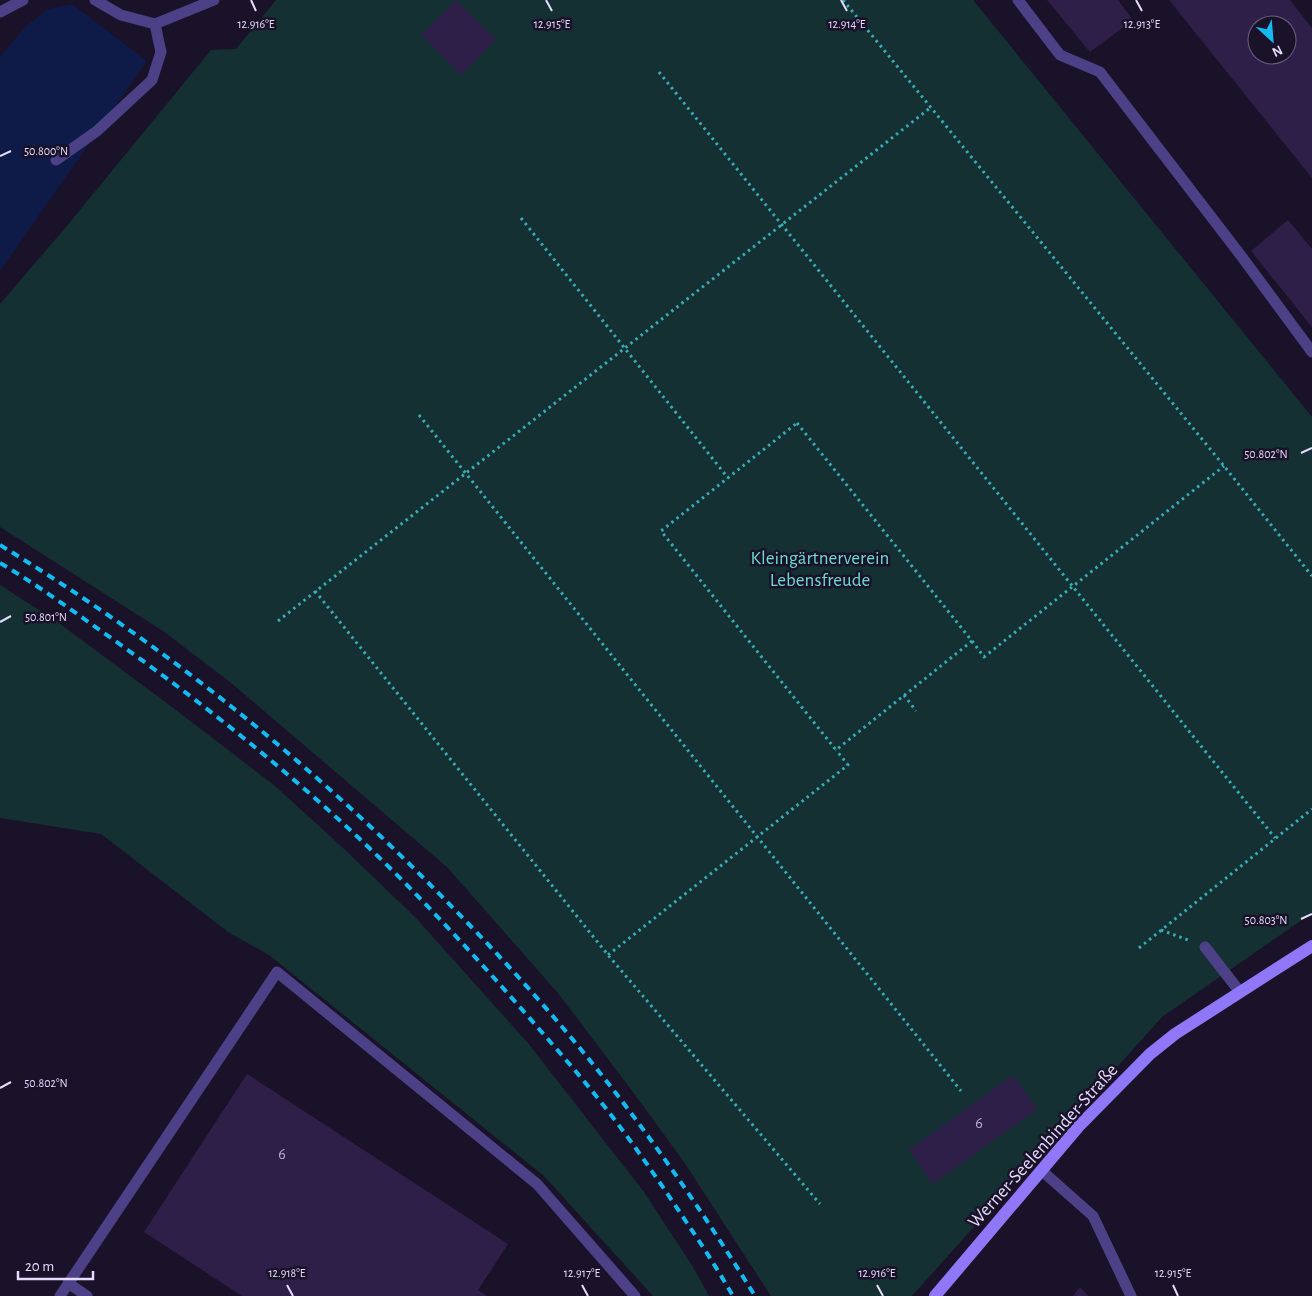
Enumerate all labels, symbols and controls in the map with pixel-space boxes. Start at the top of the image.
north arrow [1247,15,1297,65]
text: 12.916°E [237,18,275,30]
text: 12.915°E [534,18,570,30]
text: 12.914°E [828,18,866,30]
text: 12.913°E [1124,18,1160,30]
text: N [1270,42,1285,59]
text: 50.800°N [24,145,68,157]
text: 50.802°N [1244,448,1288,460]
park label: Kleingärtnerverein Lebensfreude [751,549,889,590]
text: 50.801°N [25,611,67,623]
text: 50.803°N [1245,914,1287,926]
street label: Werner-Seelenbinder-Straße [965,1060,1122,1232]
text: 50.802°N [24,1077,68,1089]
house number: 6 [975,1115,983,1131]
house number: 6 [278,1146,286,1162]
scale bar [18,1248,92,1280]
text: 20 m [25,1259,54,1274]
text: 12.918°E [268,1267,306,1279]
text: 12.917°E [564,1267,600,1279]
text: 12.916°E [858,1267,896,1279]
text: 12.915°E [1155,1267,1191,1279]

